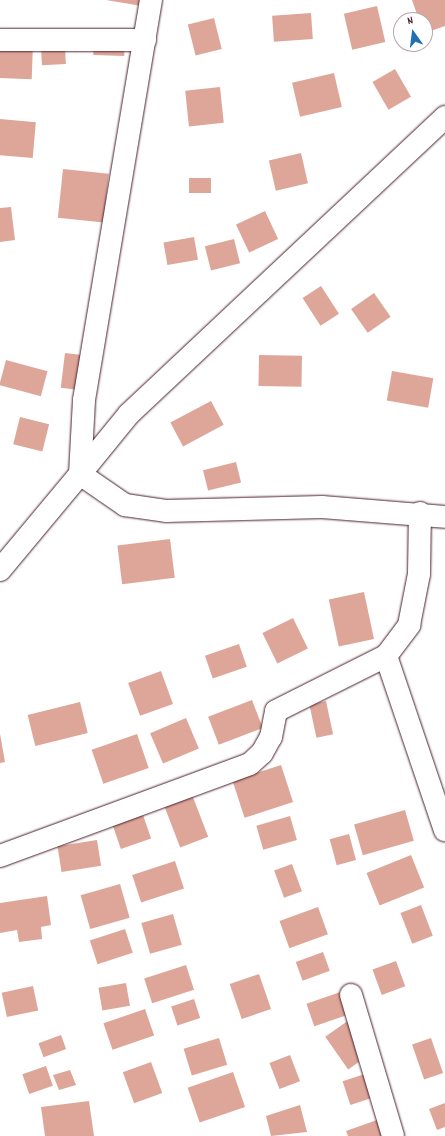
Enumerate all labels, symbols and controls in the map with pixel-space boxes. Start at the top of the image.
north arrow [393,12,433,52]
text: N [406,13,415,30]

